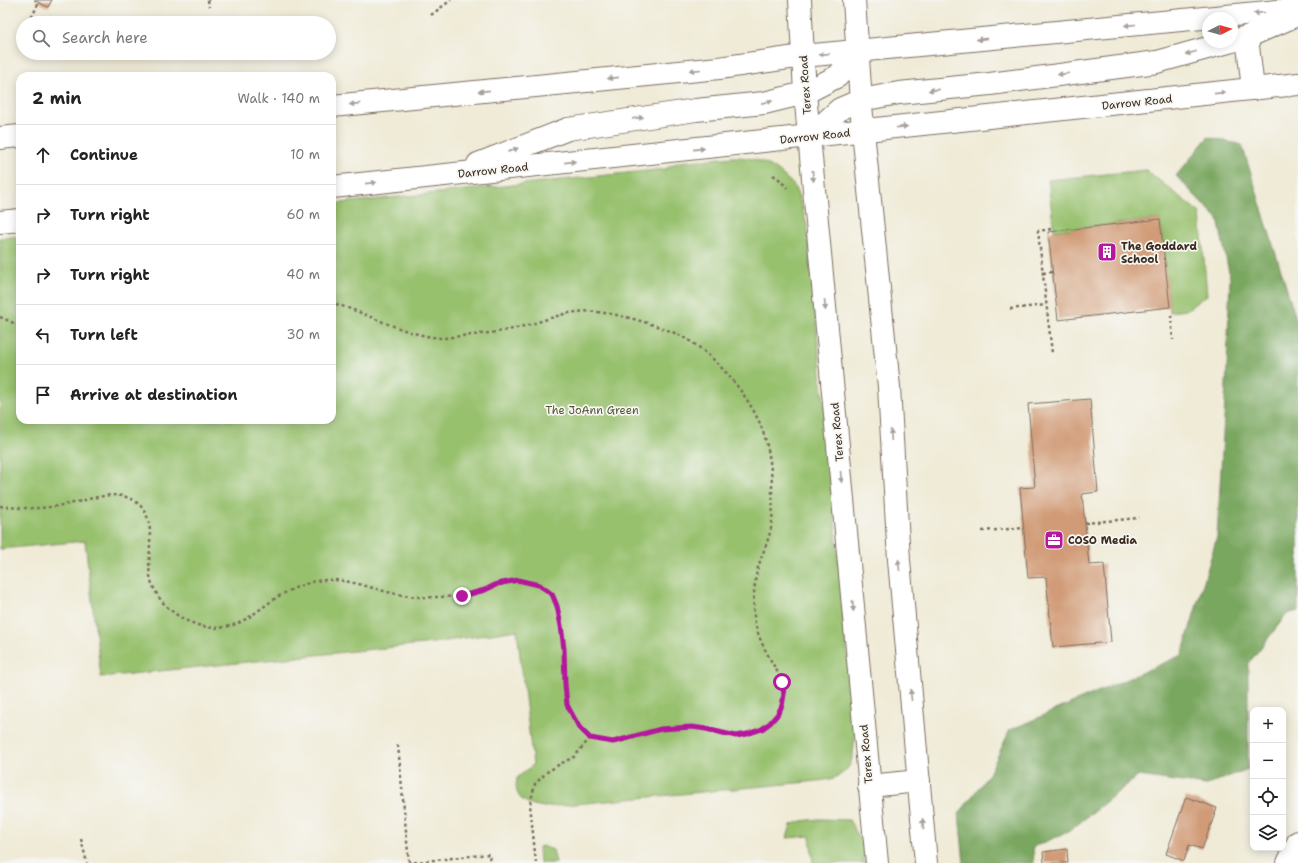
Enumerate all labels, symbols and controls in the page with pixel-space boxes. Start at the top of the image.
one-way arrow [1253,9,1265,16]
north arrow [1202,12,1238,48]
search box [16,16,336,60]
one-way arrow [1124,22,1136,28]
icon: search [30,27,52,49]
text: Search here [62,28,148,48]
one-way arrow [976,36,988,43]
one-way arrow [1185,50,1197,56]
one-way arrow [818,51,830,57]
street label: Terex Road [796,55,815,115]
one-way arrow [689,67,701,74]
one-way arrow [1057,71,1069,77]
one-way arrow [607,75,620,82]
one-way arrow [928,86,940,93]
text: 2 min [32,87,82,109]
one-way arrow [478,88,490,94]
one-way arrow [1214,89,1226,96]
text: Walk · 140 m [237,90,320,107]
street label: Darrow Road [1101,91,1173,114]
one-way arrow [761,98,773,104]
one-way arrow [349,100,361,107]
one-way arrow [632,115,644,121]
one-way arrow [896,124,908,130]
street label: Darrow Road [779,125,851,148]
icon: ahead [32,144,54,166]
text: Continue [70,145,138,165]
one-way arrow [692,145,705,152]
text: 10 m [290,146,320,163]
one-way arrow [507,147,519,153]
street label: Darrow Road [457,159,529,182]
one-way arrow [564,159,576,165]
one-way arrow [810,170,817,182]
one-way arrow [365,180,377,186]
icon: right [32,204,54,226]
text: Turn right [70,205,150,225]
text: 60 m [287,206,320,223]
place label: The Goddard School [1121,239,1197,267]
building icon: The Goddard School [1096,241,1118,263]
icon: right [32,264,54,286]
text: Turn right [70,265,150,285]
text: 40 m [286,266,320,283]
one-way arrow [822,299,829,311]
icon: left [32,324,54,346]
text: Turn left [70,325,138,345]
text: 30 m [286,326,320,343]
icon: arrive [32,384,54,406]
text: Arrive at destination [70,385,238,405]
street label: Terex Road [827,402,848,462]
park label: The JoAnn Green [545,403,639,418]
one-way arrow [888,429,895,442]
one-way arrow [838,470,844,483]
office icon: COSO Media [1043,529,1065,551]
place label: COSO Media [1068,533,1137,548]
one-way arrow [896,559,902,571]
route end [453,587,471,605]
one-way arrow [849,600,856,612]
route start [773,673,791,691]
one-way arrow [908,689,914,701]
map controls [1250,707,1286,851]
button: + [1250,707,1286,743]
street label: Terex Road [856,724,877,784]
button: − [1250,743,1286,779]
button: locate [1250,779,1286,815]
button: layers [1250,815,1286,851]
one-way arrow [920,818,926,830]

